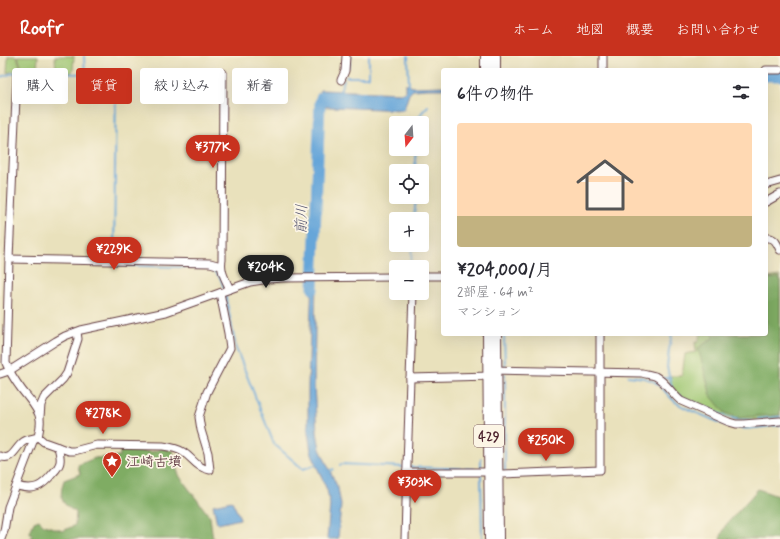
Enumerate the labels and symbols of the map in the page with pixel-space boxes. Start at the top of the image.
north arrow [389,116,429,156]
pin: ¥377K [185,135,241,169]
water label: 前川 [291,204,313,234]
pin: ¥229K [86,237,142,271]
pin: ¥204K [238,255,294,289]
pin: ¥278K [75,401,131,435]
road number: 429 [474,425,504,447]
pin: ¥250K [518,428,574,462]
place icon: 江崎古墳 [101,450,123,478]
place label: 江崎古墳 [126,453,182,471]
pin: ¥303K [387,470,443,504]

